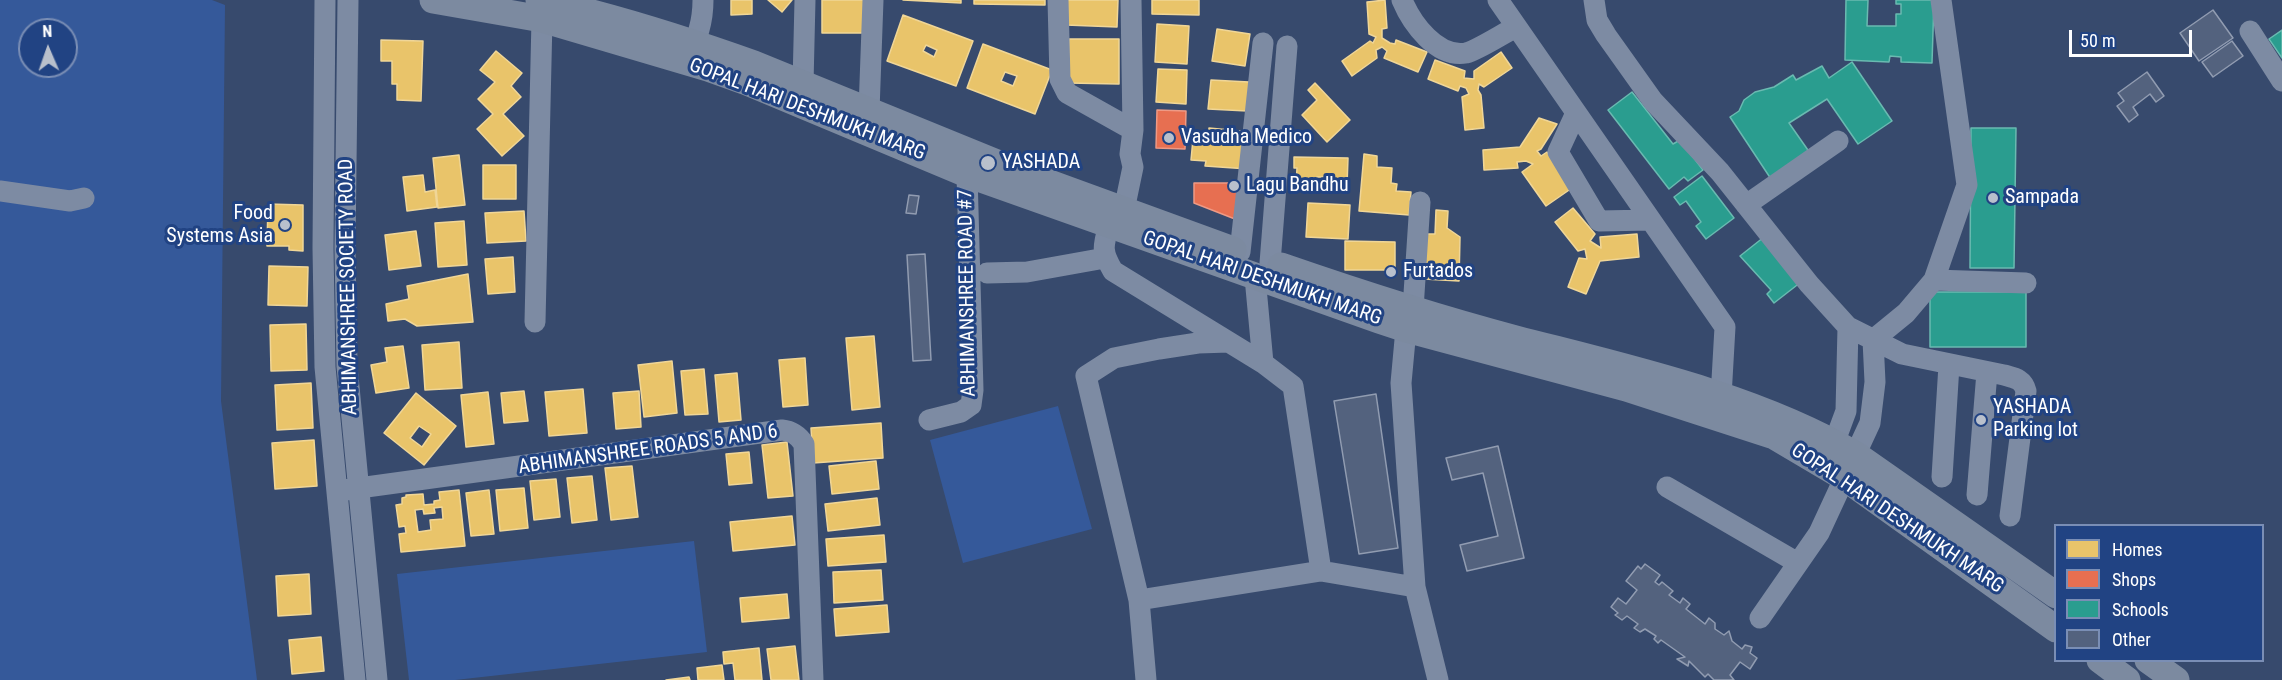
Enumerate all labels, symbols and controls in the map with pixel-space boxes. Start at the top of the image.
north arrow [18,18,78,78]
scale bar [2072,18,2195,56]
text: N [42,22,53,41]
text: 50 m [2080,30,2115,51]
street label: GOPAL HARI DESHMUKH MARG [685,54,929,166]
place label: Vasudha Medico [1181,126,1312,150]
marker: Vasudha Medico [1162,131,1176,145]
place label: YASHADA [1002,151,1080,175]
marker: YASHADA [979,154,997,172]
street label: ABHIMANSHREE SOCIETY ROAD [335,158,363,416]
place label: Lagu Bandhu [1246,174,1349,198]
marker: Lagu Bandhu [1227,179,1241,193]
place label: Sampada [2005,186,2079,210]
street label: ABHIMANSHREE ROAD #7 [954,189,982,397]
marker: Sampada [1986,191,2000,205]
place label: Food Systems Asia [166,202,273,249]
marker: Food Systems Asia [278,218,292,232]
street label: GOPAL HARI DESHMUKH MARG [1139,227,1385,331]
place label: Furtados [1403,260,1473,284]
marker: Furtados [1384,265,1398,279]
place label: YASHADA Parking lot [1993,396,2078,443]
marker: YASHADA Parking lot [1974,413,1988,427]
street label: ABHIMANSHREE ROADS 5 AND 6 [517,420,779,480]
street label: GOPAL HARI DESHMUKH MARG [1786,439,2008,599]
legend [2054,524,2264,662]
text: Homes [2112,539,2162,560]
text: Shops [2112,569,2156,590]
text: Schools [2112,599,2169,620]
text: Other [2112,629,2151,650]

